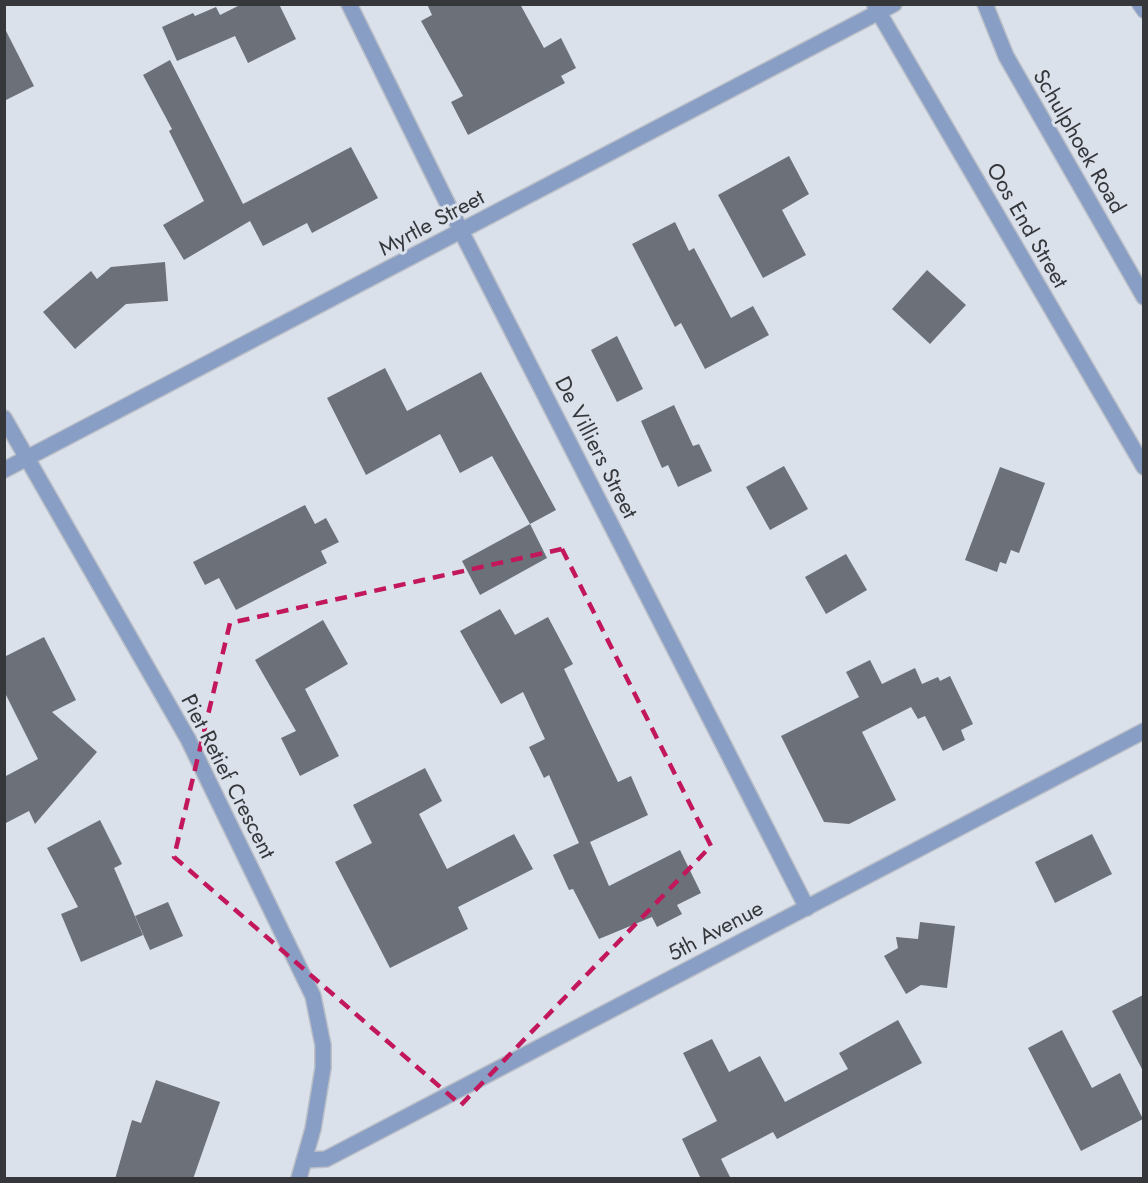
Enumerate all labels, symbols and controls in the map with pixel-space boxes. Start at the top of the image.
street label: Schulphoek Road [1026,63,1134,219]
street label: Oos End Street [979,156,1077,294]
street label: Myrtle Street [372,180,490,263]
street label: De Villiers Street [547,370,647,524]
street label: Piet Retief Crescent [174,688,285,865]
street label: 5th Avenue [661,891,769,969]

